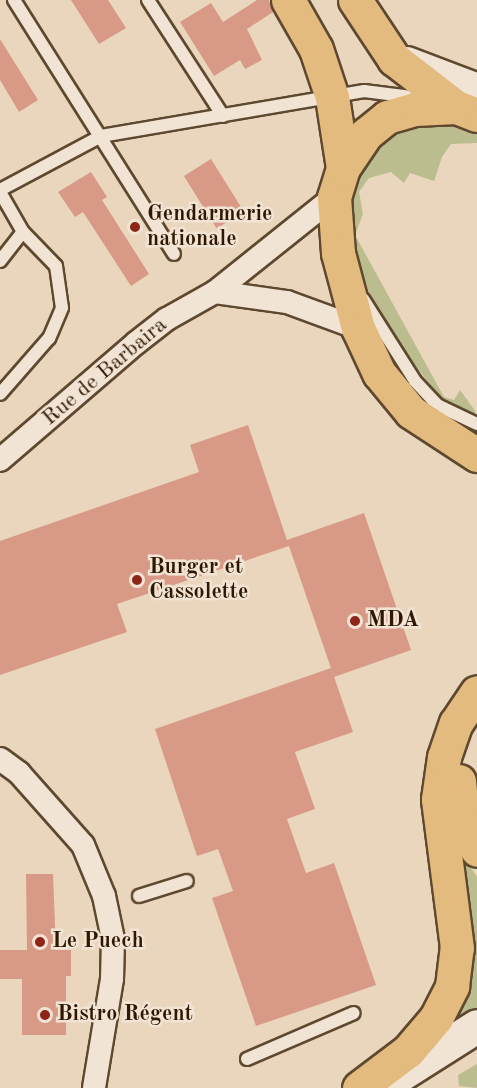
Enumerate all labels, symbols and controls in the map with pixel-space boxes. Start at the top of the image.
place label: Gendarmerie nationale [147,201,272,252]
marker: Gendarmerie nationale [128,220,142,234]
street label: Rue de Barbaira [37,312,173,432]
place label: Burger et Cassolette [149,554,248,606]
marker: Burger et Cassolette [130,573,144,587]
place label: MDA [367,608,419,634]
marker: MDA [348,614,362,628]
place label: Le Puech [52,929,144,955]
marker: Le Puech [33,935,47,949]
place label: Bistro Régent [57,1002,193,1028]
marker: Bistro Régent [38,1008,52,1022]

